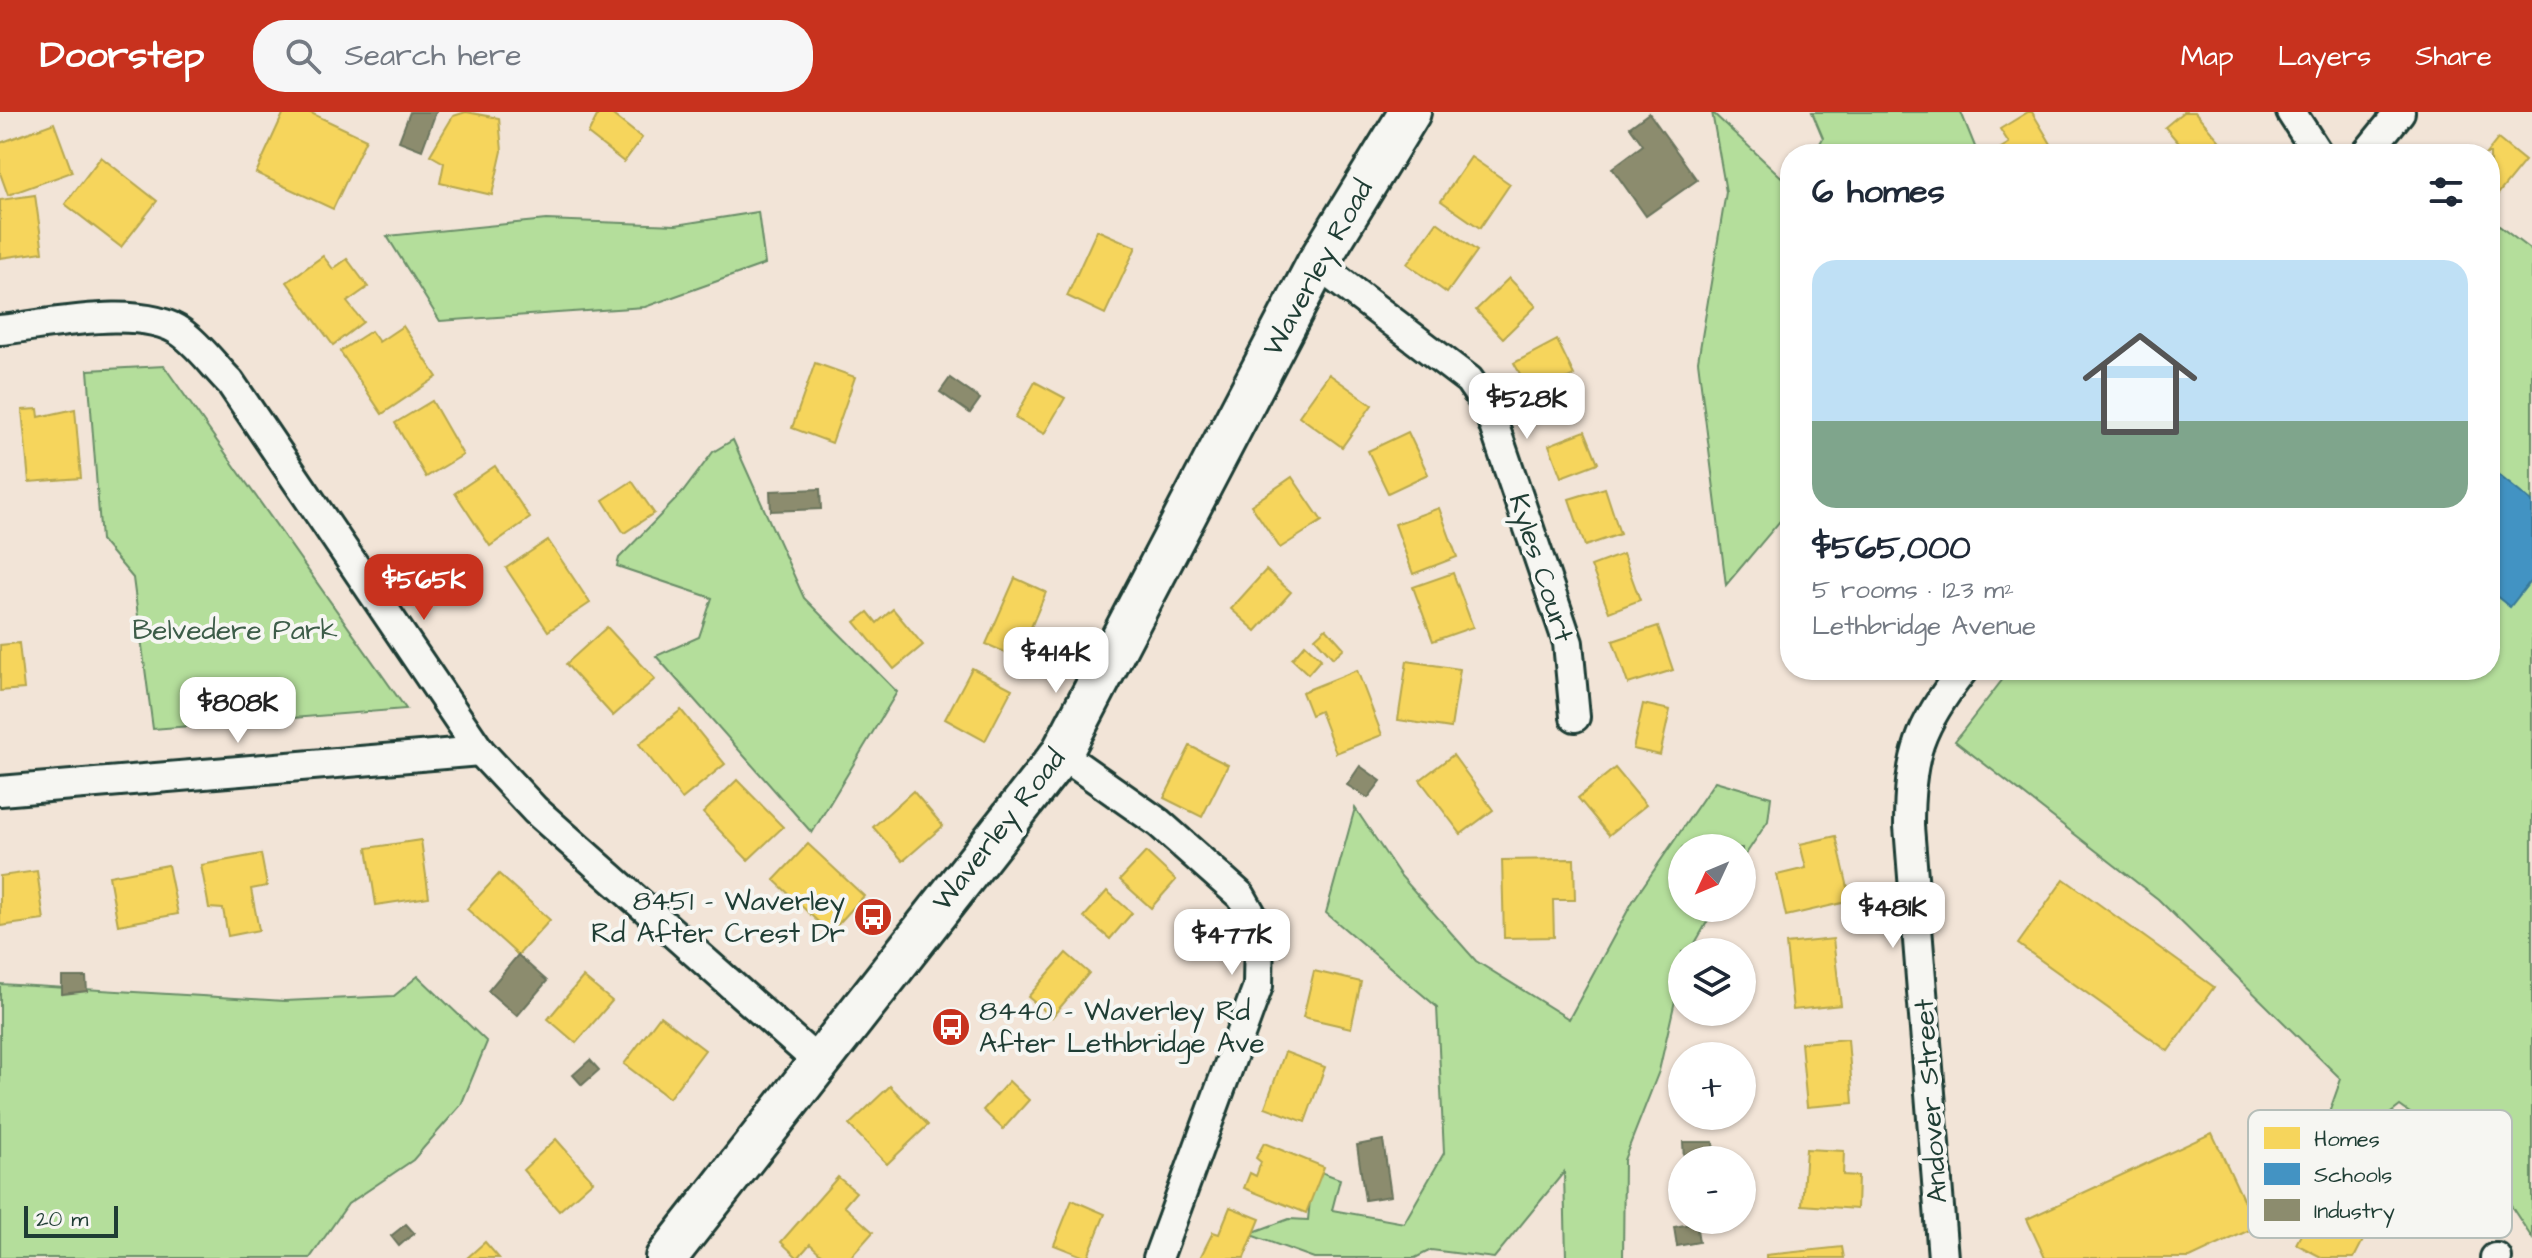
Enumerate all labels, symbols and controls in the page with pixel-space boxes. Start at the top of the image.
search box [253,20,813,92]
text: Doorstep [40,30,205,82]
icon: search [281,34,325,78]
text: Search here [345,35,522,77]
text: Map [2181,37,2234,76]
text: Layers [2278,37,2371,76]
text: Share [2415,37,2492,76]
text: 6 homes [1812,168,1945,216]
icon: filters [2424,170,2468,214]
street label: Waverley Road [1253,173,1384,364]
icon: home [2068,312,2212,456]
pin: $528K [1471,373,1583,441]
text: $528K [1487,381,1567,417]
street label: Kyles Court [1497,489,1584,648]
text: $565,000 [1812,524,1971,572]
pin: $565K [368,554,480,622]
text: $565K [382,562,466,598]
text: 5 rooms · 123 m² [1812,572,2014,608]
text: Lethbridge Avenue [1812,608,2036,644]
park label: Belvedere Park [132,611,338,650]
pin: $414K [1000,627,1112,695]
text: $414K [1022,635,1090,671]
pin: $808K [182,677,294,745]
text: $808K [198,685,278,721]
street label: Waverley Road [923,741,1076,921]
north arrow [1668,834,1756,922]
map controls [1668,834,1756,1234]
place label: 8451 - Waverley Rd After Crest Dr [591,882,845,953]
pin: $481K [1837,882,1949,950]
text: $481K [1859,890,1927,926]
bus stop icon: 8451 - Waverley Rd After Crest Dr [852,896,894,938]
pin: $477K [1176,909,1288,977]
text: $477K [1192,917,1272,953]
button: layers [1668,938,1756,1026]
place label: 8440 - Waverley Rd After Lethbridge Ave [979,992,1265,1064]
street label: Andover Street [1904,997,1958,1204]
bus stop icon: 8440 - Waverley Rd After Lethbridge Ave [930,1006,972,1048]
button: + [1668,1042,1756,1130]
legend [2248,1110,2512,1238]
text: Homes [2314,1124,2380,1155]
button: − [1668,1146,1756,1234]
text: Schools [2314,1160,2392,1191]
text: Industry [2314,1196,2395,1228]
scale bar [24,1202,118,1238]
text: 20 m [36,1204,88,1235]

